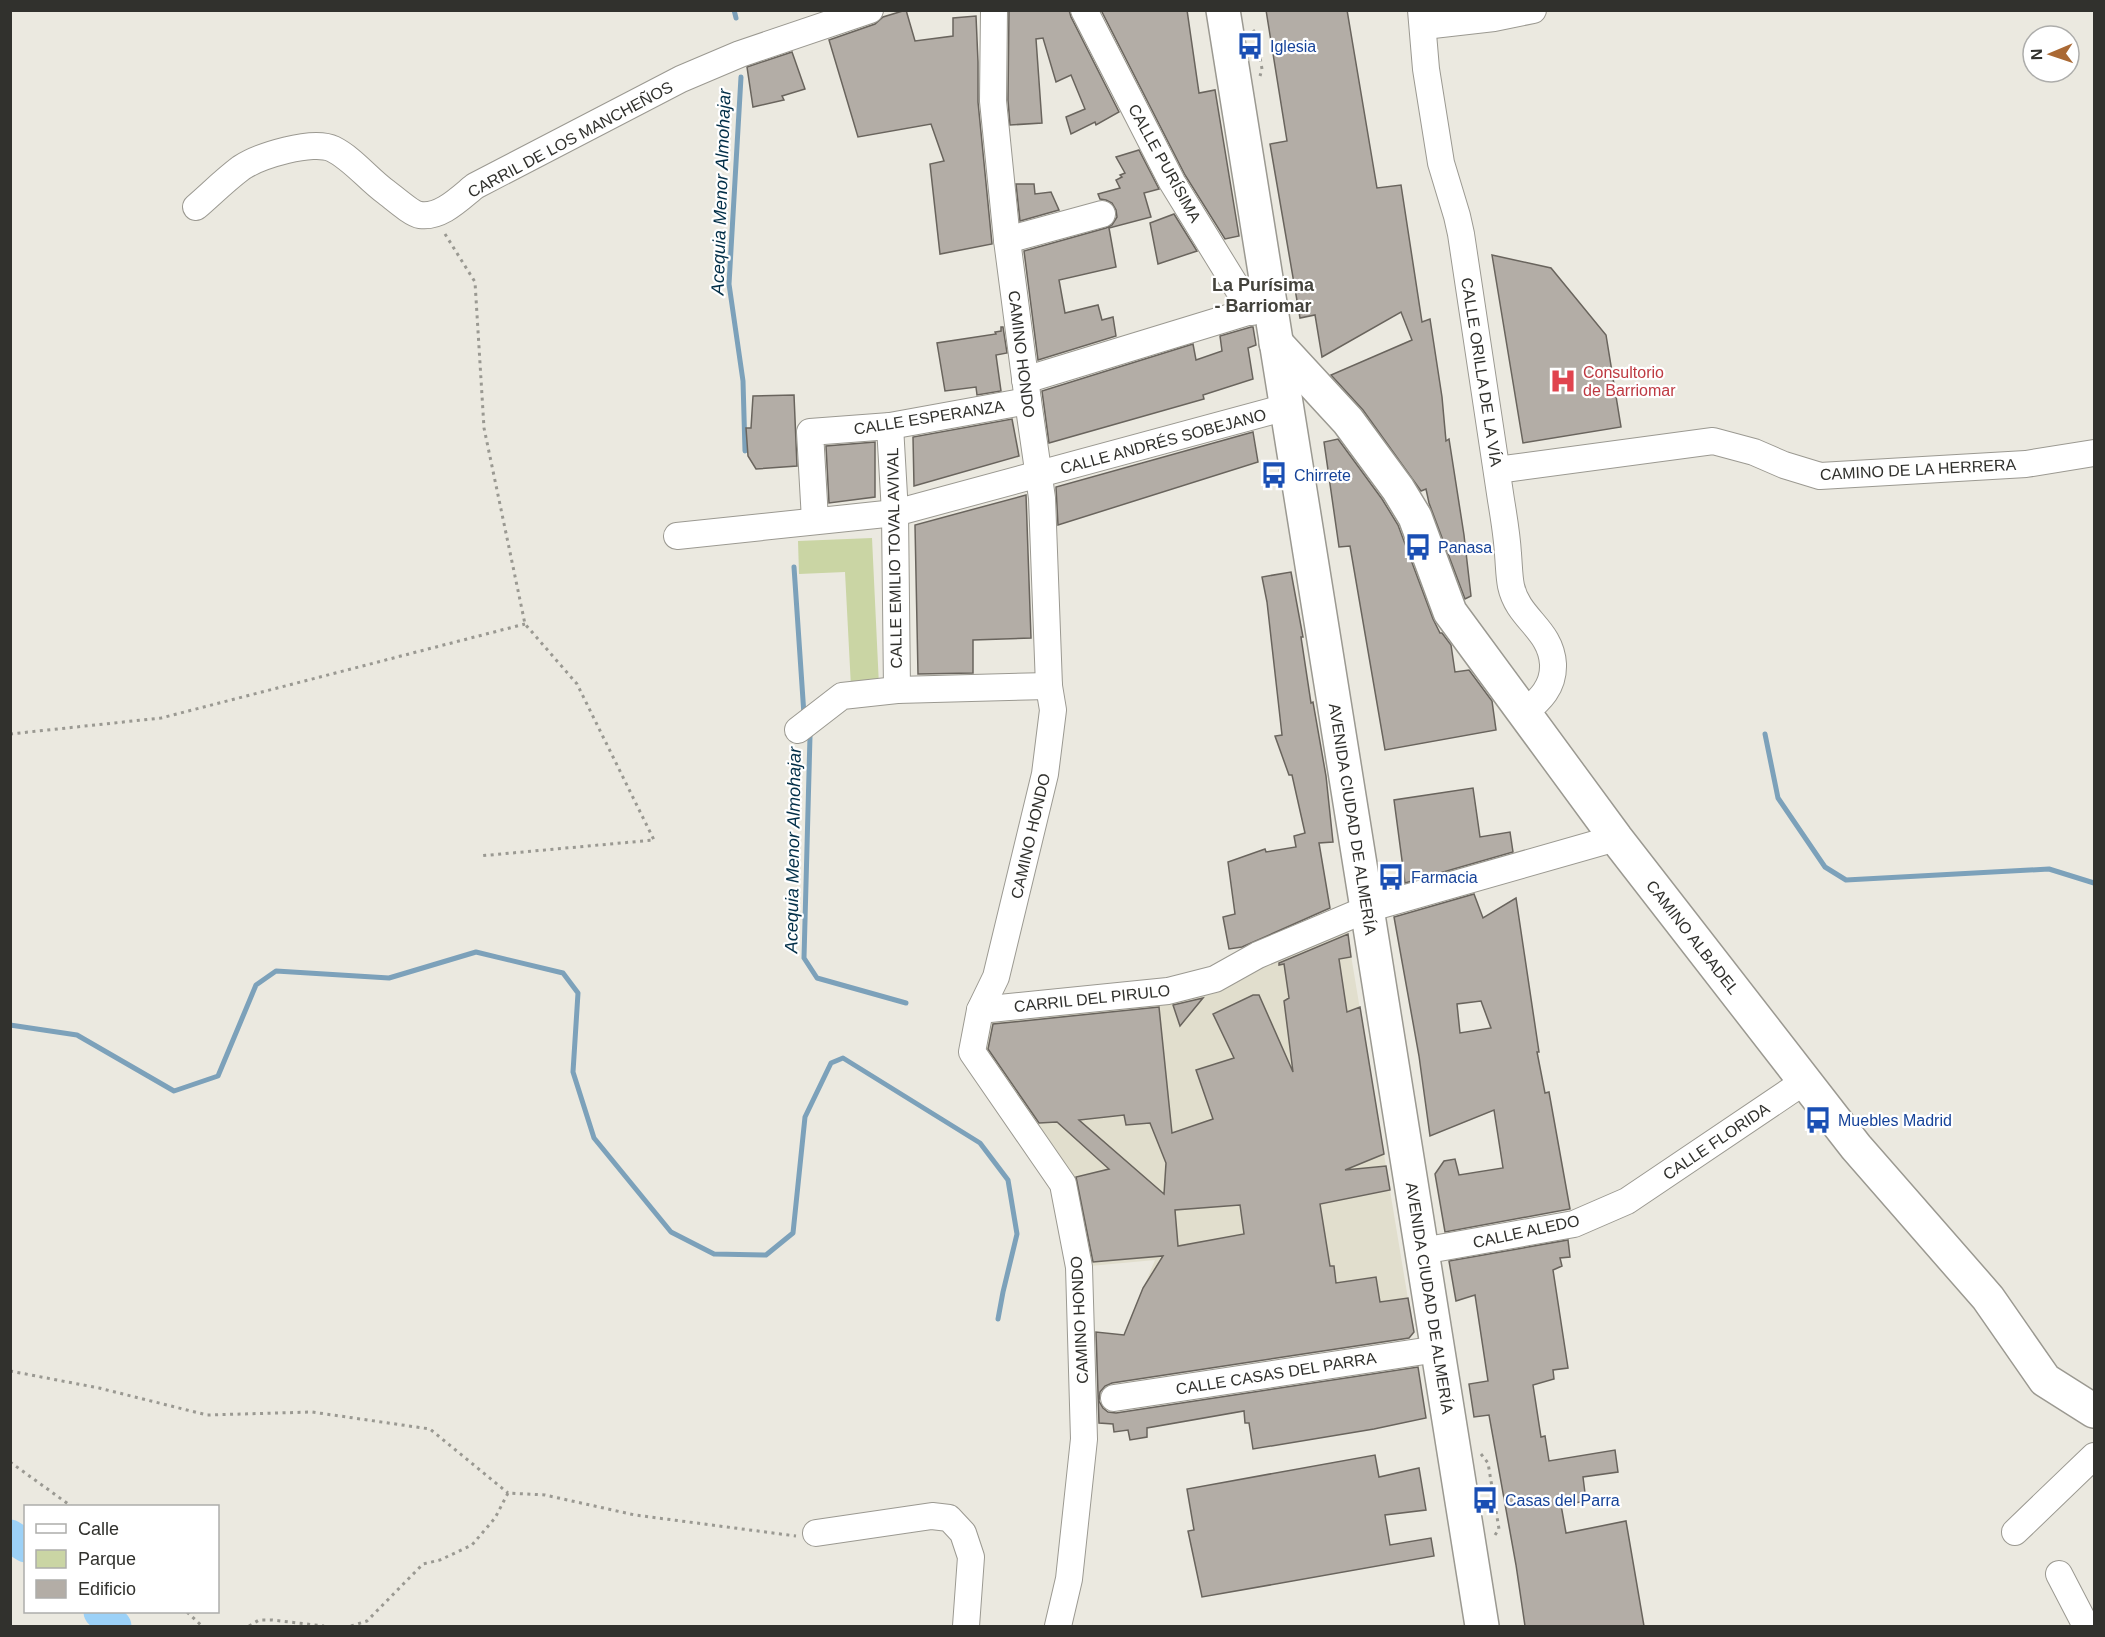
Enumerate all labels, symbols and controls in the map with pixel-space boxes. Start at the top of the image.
north arrow [2021,24,2081,84]
bus stop icon: Iglesia [1235,31,1265,61]
place label: Iglesia [1270,38,1316,55]
text: N [2028,48,2045,61]
street label: CARRIL DE LOS MANCHEÑOS [464,76,676,201]
water label: Acequia Menor Almohajar [707,87,735,297]
street label: CALLE PURÍSIMA [1125,101,1205,226]
district label: La Purísima - Barriomar [1212,275,1315,316]
street label: CALLE ORILLA DE LA VÍA [1458,276,1506,468]
street label: CAMINO HONDO [1005,290,1038,419]
place label: Consultorio de Barriomar [1583,364,1676,399]
hospital icon: Consultorio de Barriomar [1548,366,1578,396]
street label: CALLE ESPERANZA [853,397,1006,438]
street label: CALLE ANDRÉS SOBEJANO [1058,405,1268,477]
street label: CALLE EMILIO TOVAL AVIVAL [884,447,905,669]
street label: CAMINO DE LA HERRERA [1819,456,2017,483]
bus stop icon: Chirrete [1259,460,1289,490]
place label: Chirrete [1294,467,1351,484]
bus stop icon: Panasa [1403,532,1433,562]
place label: Panasa [1438,539,1492,556]
street label: AVENIDA CIUDAD DE ALMERÍA [1326,702,1380,936]
water label: Acequia Menor Almohajar [781,746,805,954]
street label: CAMINO HONDO [1008,772,1053,900]
bus stop icon: Farmacia [1376,862,1406,892]
place label: Farmacia [1411,869,1478,886]
street label: CAMINO ALBADEL [1643,877,1742,998]
street label: CARRIL DEL PIRULO [1013,982,1171,1015]
street label: CALLE FLORIDA [1660,1099,1773,1183]
bus stop icon: Muebles Madrid [1803,1105,1833,1135]
place label: Muebles Madrid [1838,1112,1952,1129]
street label: AVENIDA CIUDAD DE ALMERÍA [1403,1181,1457,1415]
street label: CALLE ALEDO [1471,1212,1581,1251]
street label: CAMINO HONDO [1068,1256,1091,1384]
street label: CALLE CASAS DEL PARRA [1175,1349,1378,1398]
bus stop icon: Casas del Parra [1470,1485,1500,1515]
place label: Casas del Parra [1505,1492,1620,1509]
legend [24,1505,219,1613]
text: Calle [78,1519,119,1539]
text: Parque [78,1549,136,1569]
text: Edificio [78,1579,136,1599]

